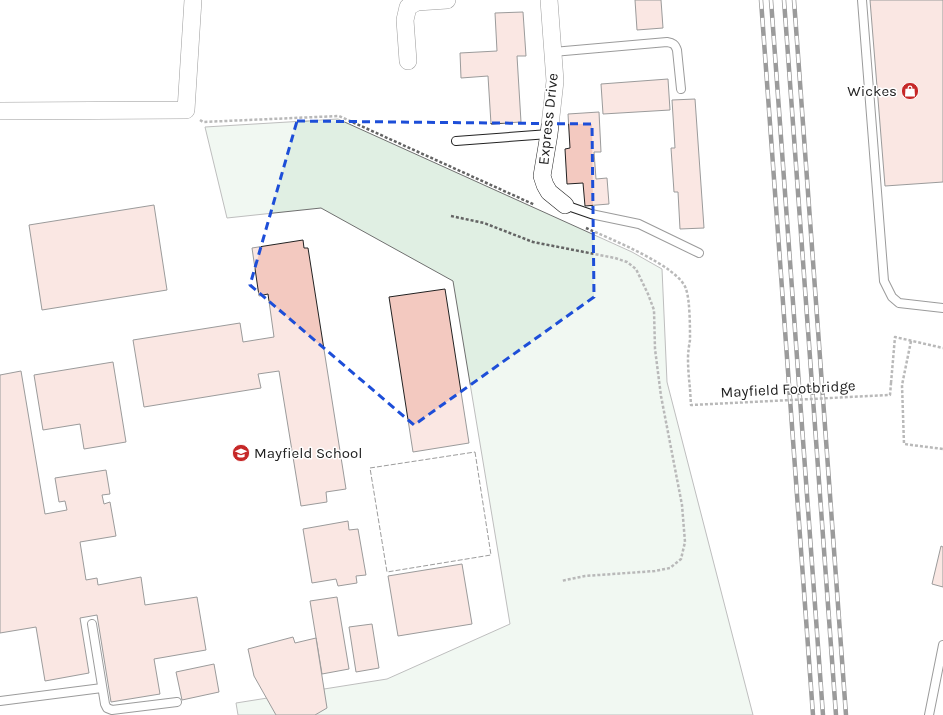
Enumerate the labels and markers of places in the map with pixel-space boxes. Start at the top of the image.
shop icon: Wickes [900,81,920,101]
place label: Wickes [847,82,897,100]
school or university icon: Mayfield School [231,443,251,463]
place label: Mayfield School [254,444,362,462]

